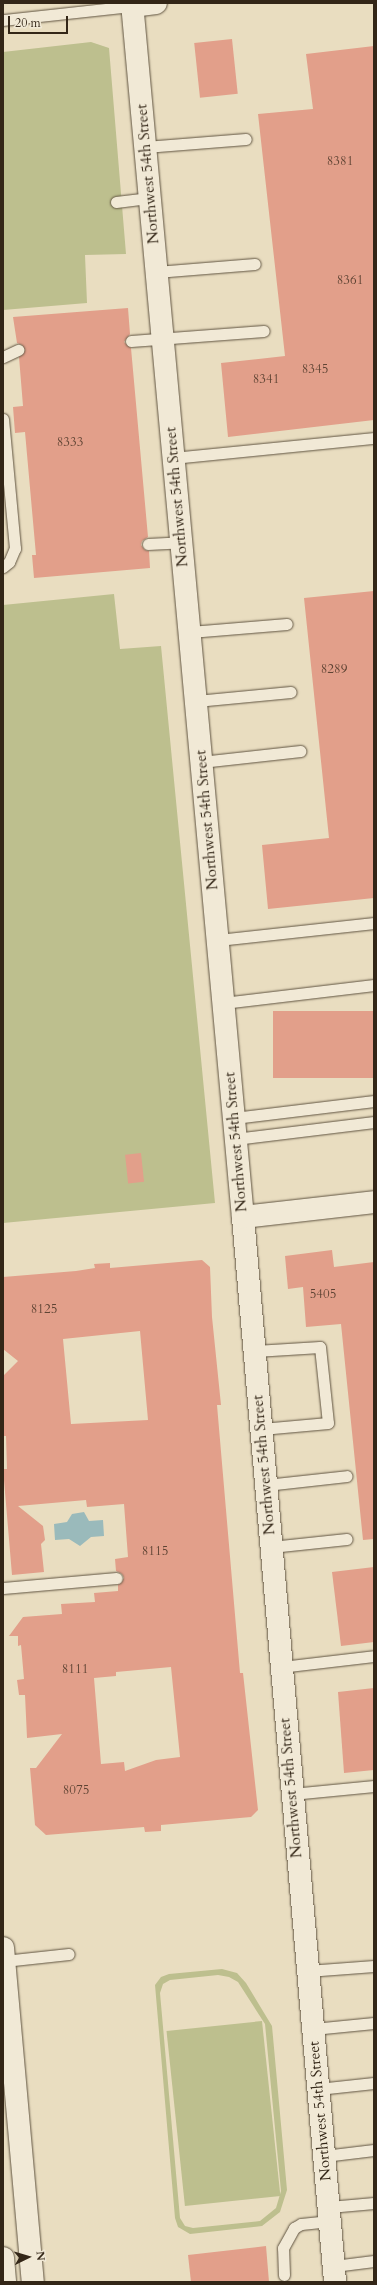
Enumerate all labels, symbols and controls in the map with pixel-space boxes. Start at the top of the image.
scale bar [10,8,70,34]
text: 20 m [15,15,41,31]
street label: Northwest 54th Street [133,103,163,245]
house number: 8381 [327,153,353,169]
house number: 8361 [337,272,363,288]
house number: 8345 [302,361,328,377]
house number: 8341 [253,371,279,387]
street label: Northwest 54th Street [162,426,192,568]
house number: 8333 [57,434,83,450]
house number: 8289 [321,661,347,677]
street label: Northwest 54th Street [192,749,222,891]
street label: Northwest 54th Street [221,1071,251,1213]
house number: 5405 [310,1286,336,1302]
house number: 8125 [31,1301,57,1317]
street label: Northwest 54th Street [249,1394,279,1536]
house number: 8115 [142,1543,168,1559]
house number: 8111 [62,1661,88,1677]
street label: Northwest 54th Street [276,1717,306,1859]
house number: 8075 [63,1782,89,1798]
street label: Northwest 54th Street [305,2040,335,2182]
north arrow [8,2237,48,2277]
text: N [33,2250,48,2261]

